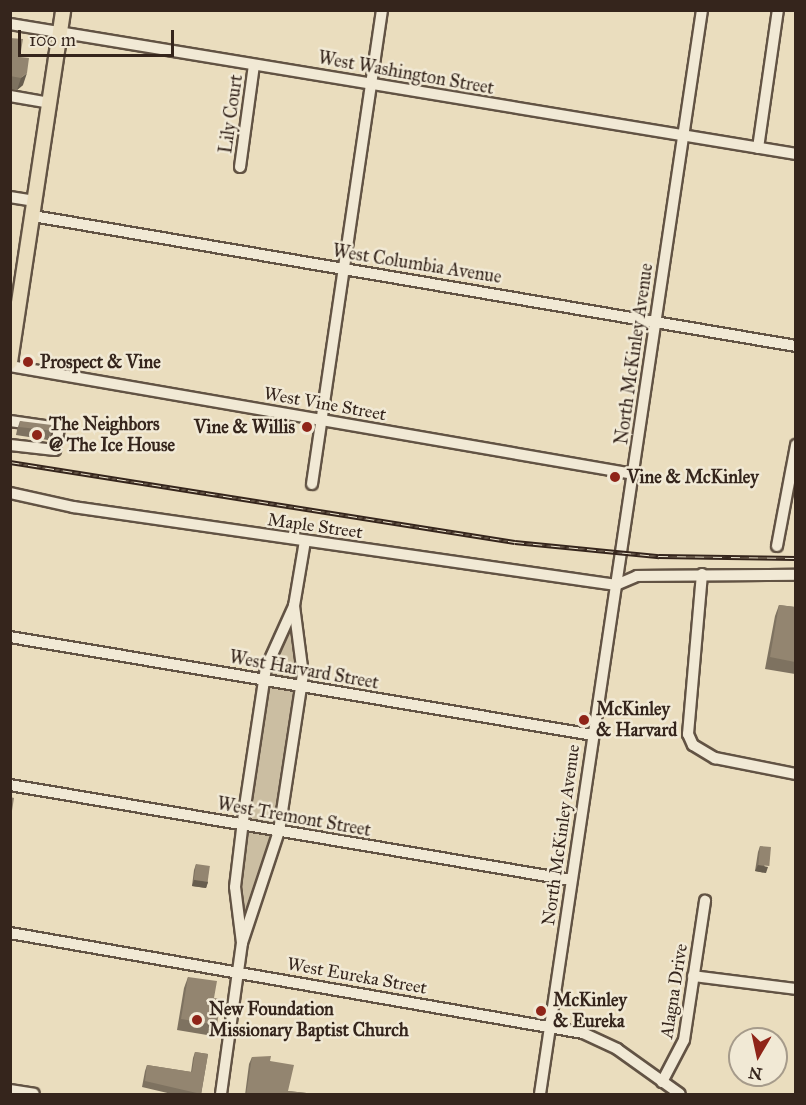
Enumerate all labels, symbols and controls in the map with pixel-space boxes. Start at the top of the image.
scale bar [21,18,177,56]
text: 100 m [29,29,76,51]
street label: West Washington Street [316,47,496,99]
street label: Lily Court [215,73,247,155]
street label: West Columbia Avenue [331,240,503,288]
street label: North McKinley Avenue [611,262,657,446]
place label: Prospect & Vine [40,351,161,373]
marker: Prospect & Vine [21,355,35,369]
street label: West Vine Street [262,383,388,425]
place label: The Neighbors @ The Ice House [49,414,175,456]
place label: Vine & Willis [194,416,295,438]
marker: Vine & Willis [300,420,314,434]
marker: The Neighbors @ The Ice House [30,428,44,442]
place label: Vine & McKinley [627,466,759,488]
marker: Vine & McKinley [608,470,622,484]
street label: Maple Street [266,509,364,543]
street label: West Harvard Street [228,646,380,694]
place label: McKinley & Harvard [596,699,677,742]
marker: McKinley & Harvard [577,713,591,727]
street label: North McKinley Avenue [538,743,584,927]
street label: West Tremont Street [216,793,372,841]
street label: Alagna Drive [656,942,692,1040]
street label: West Eureka Street [285,953,429,999]
place label: McKinley & Eureka [553,990,627,1032]
place label: New Foundation Missionary Baptist Church [209,999,409,1042]
marker: McKinley & Eureka [534,1004,548,1018]
marker: New Foundation Missionary Baptist Church [190,1013,204,1027]
north arrow [728,1027,788,1087]
text: N [747,1063,764,1084]

